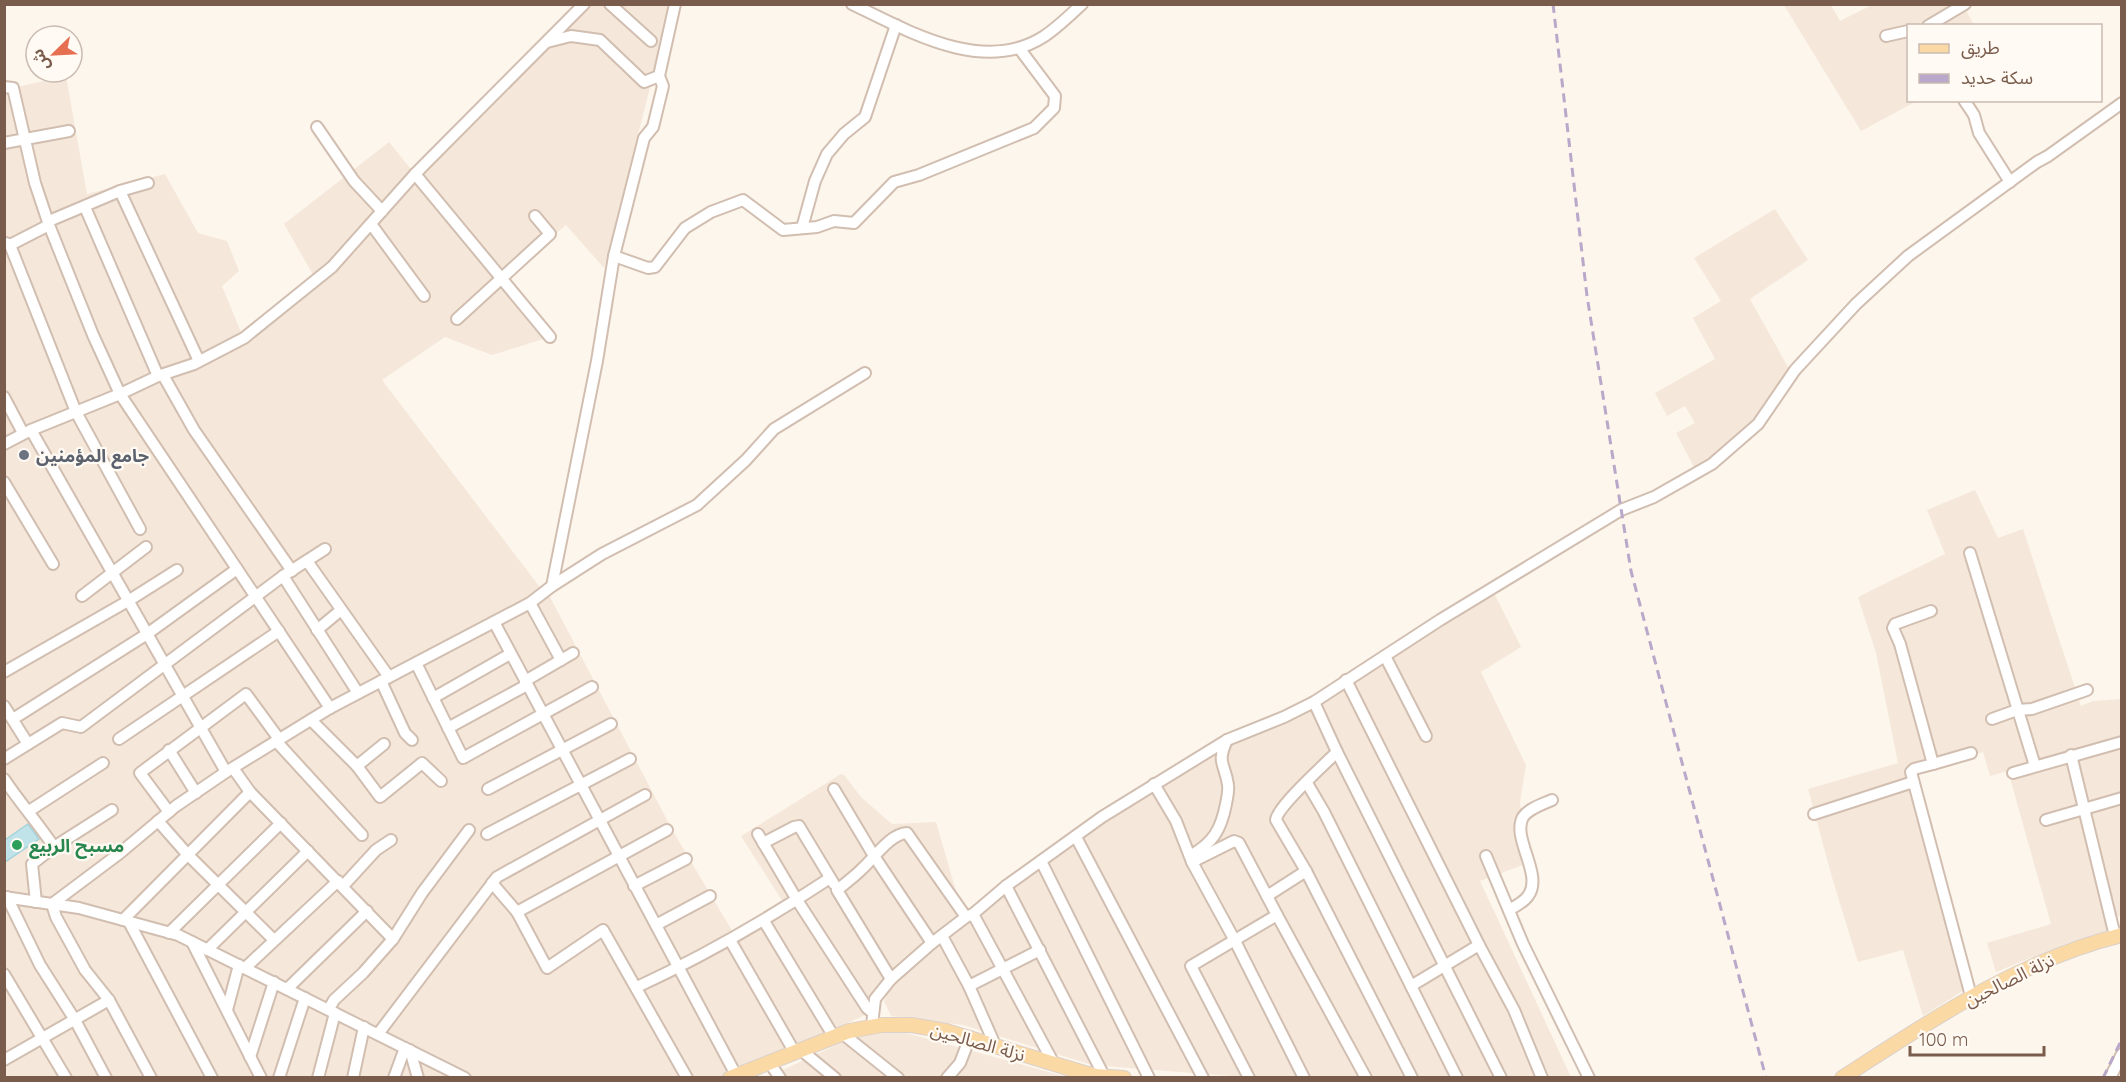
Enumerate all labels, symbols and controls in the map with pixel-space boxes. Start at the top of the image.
north arrow [24,24,84,84]
legend [1907,24,2102,102]
text: طريق [1961,36,2000,59]
text: ش [27,46,54,74]
text: سكة حديد [1961,66,2033,89]
place label: جامع المؤمنين [36,444,149,469]
marker: جامع المؤمنين [17,448,31,462]
place label: مسبح الربيع [29,834,124,859]
marker: مسبح الربيع [10,838,24,852]
street label: نزلة الصالحين [1960,948,2058,1012]
street label: نزلة الصالحين [928,1018,1028,1066]
scale bar [1910,1019,2044,1057]
text: 100 m [1919,1028,1968,1051]

